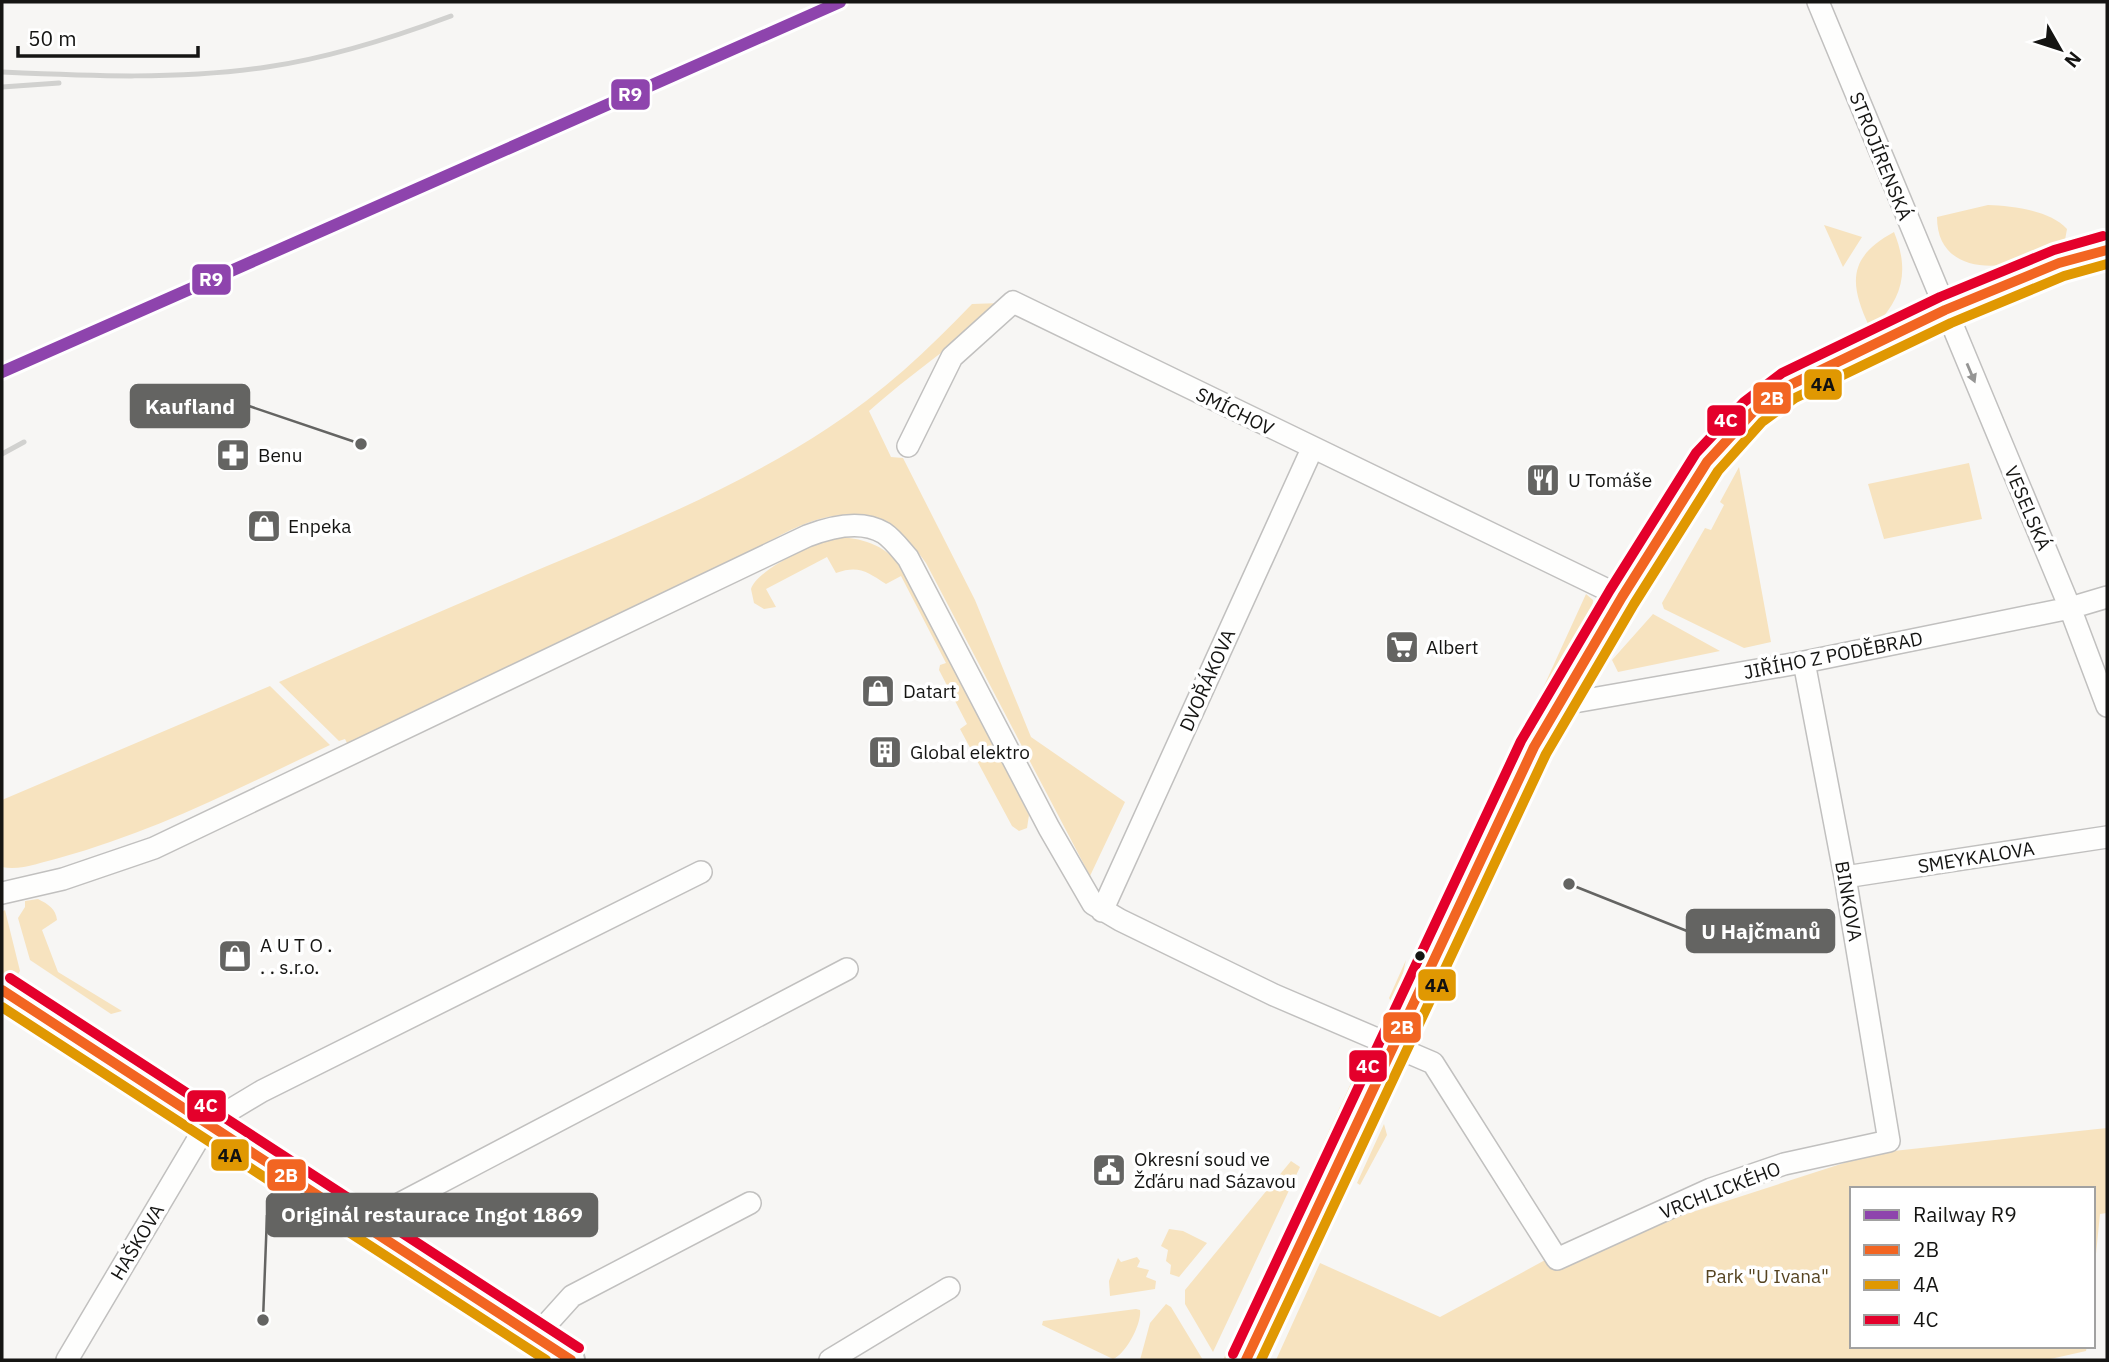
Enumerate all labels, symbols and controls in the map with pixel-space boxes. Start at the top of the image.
scale bar [18,14,198,58]
north arrow [2025,14,2095,84]
text: 50 m [28,24,77,52]
text: N [2060,47,2087,73]
line badge: R9 [610,78,651,111]
text: R9 [618,82,642,106]
street label: STROJÍRENSKÁ [1844,88,1918,224]
line badge: R9 [191,263,232,296]
text: R9 [199,267,223,291]
one-way arrow [1965,363,1977,383]
line badge: 4A [1803,368,1843,401]
text: 4A [1811,372,1835,396]
line badge: 2B [1752,381,1792,415]
street label: SMÍCHOV [1192,382,1278,440]
callout: Kaufland [131,385,249,427]
text: 2B [1760,386,1784,410]
text: Kaufland [145,392,235,420]
line badge: 4C [1706,404,1747,437]
text: 4C [1714,408,1738,432]
pharmacy icon: Benu [214,436,252,474]
place label: Benu [258,443,302,467]
restaurant icon: U Tomáše [1524,461,1562,499]
street label: VESELSKÁ [1999,462,2057,554]
place label: U Tomáše [1568,468,1652,492]
shop icon: Enpeka [245,507,283,545]
place label: Enpeka [288,514,351,538]
street label: DVOŘÁKOVA [1174,625,1240,735]
street label: JIŘÍHO Z PODĚBRAD [1741,626,1925,684]
supermarket icon: Albert [1383,628,1421,666]
place label: Albert [1426,635,1479,659]
shop icon: Datart [859,672,897,710]
place label: Datart [903,679,956,703]
building icon: Global elektro [866,733,904,771]
place label: Global elektro [910,740,1030,764]
street label: SMEYKALOVA [1916,836,2036,878]
street label: BINKOVA [1830,859,1868,943]
callout: U Hajčmanů [1687,910,1834,952]
text: U Hajčmanů [1701,917,1821,945]
place label: A U T O . . . s.r.o. [260,933,333,979]
shop icon: A U T O . . . s.r.o. [216,937,254,975]
unlabelled marker [1413,949,1427,963]
line badge: 4A [1417,968,1457,1002]
text: 4A [1425,973,1449,997]
line badge: 2B [1382,1011,1422,1044]
text: 2B [1390,1015,1414,1039]
line badge: 4C [1348,1049,1388,1083]
text: 4C [1356,1054,1380,1078]
line badge: 4C [186,1089,227,1123]
text: 4C [194,1093,218,1117]
line badge: 4A [210,1138,250,1172]
text: 4A [218,1143,242,1167]
place label: Okresní soud ve Žďáru nad Sázavou [1134,1147,1296,1193]
public building icon: Okresní soud ve Žďáru nad Sázavou [1090,1151,1128,1189]
street label: VRCHLICKÉHO [1656,1156,1784,1224]
line badge: 2B [266,1158,307,1192]
text: 2B [274,1163,298,1187]
legend [1850,1187,2095,1348]
callout: Originál restaurace Ingot 1869 [267,1194,597,1236]
street label: HAŠKOVA [105,1200,169,1284]
text: Originál restaurace Ingot 1869 [281,1200,583,1228]
text: Railway R9 [1913,1200,2017,1228]
text: 2B [1913,1235,1939,1263]
park label: Park "U Ivana" [1705,1264,1829,1288]
text: 4A [1913,1270,1939,1298]
text: 4C [1913,1305,1939,1333]

